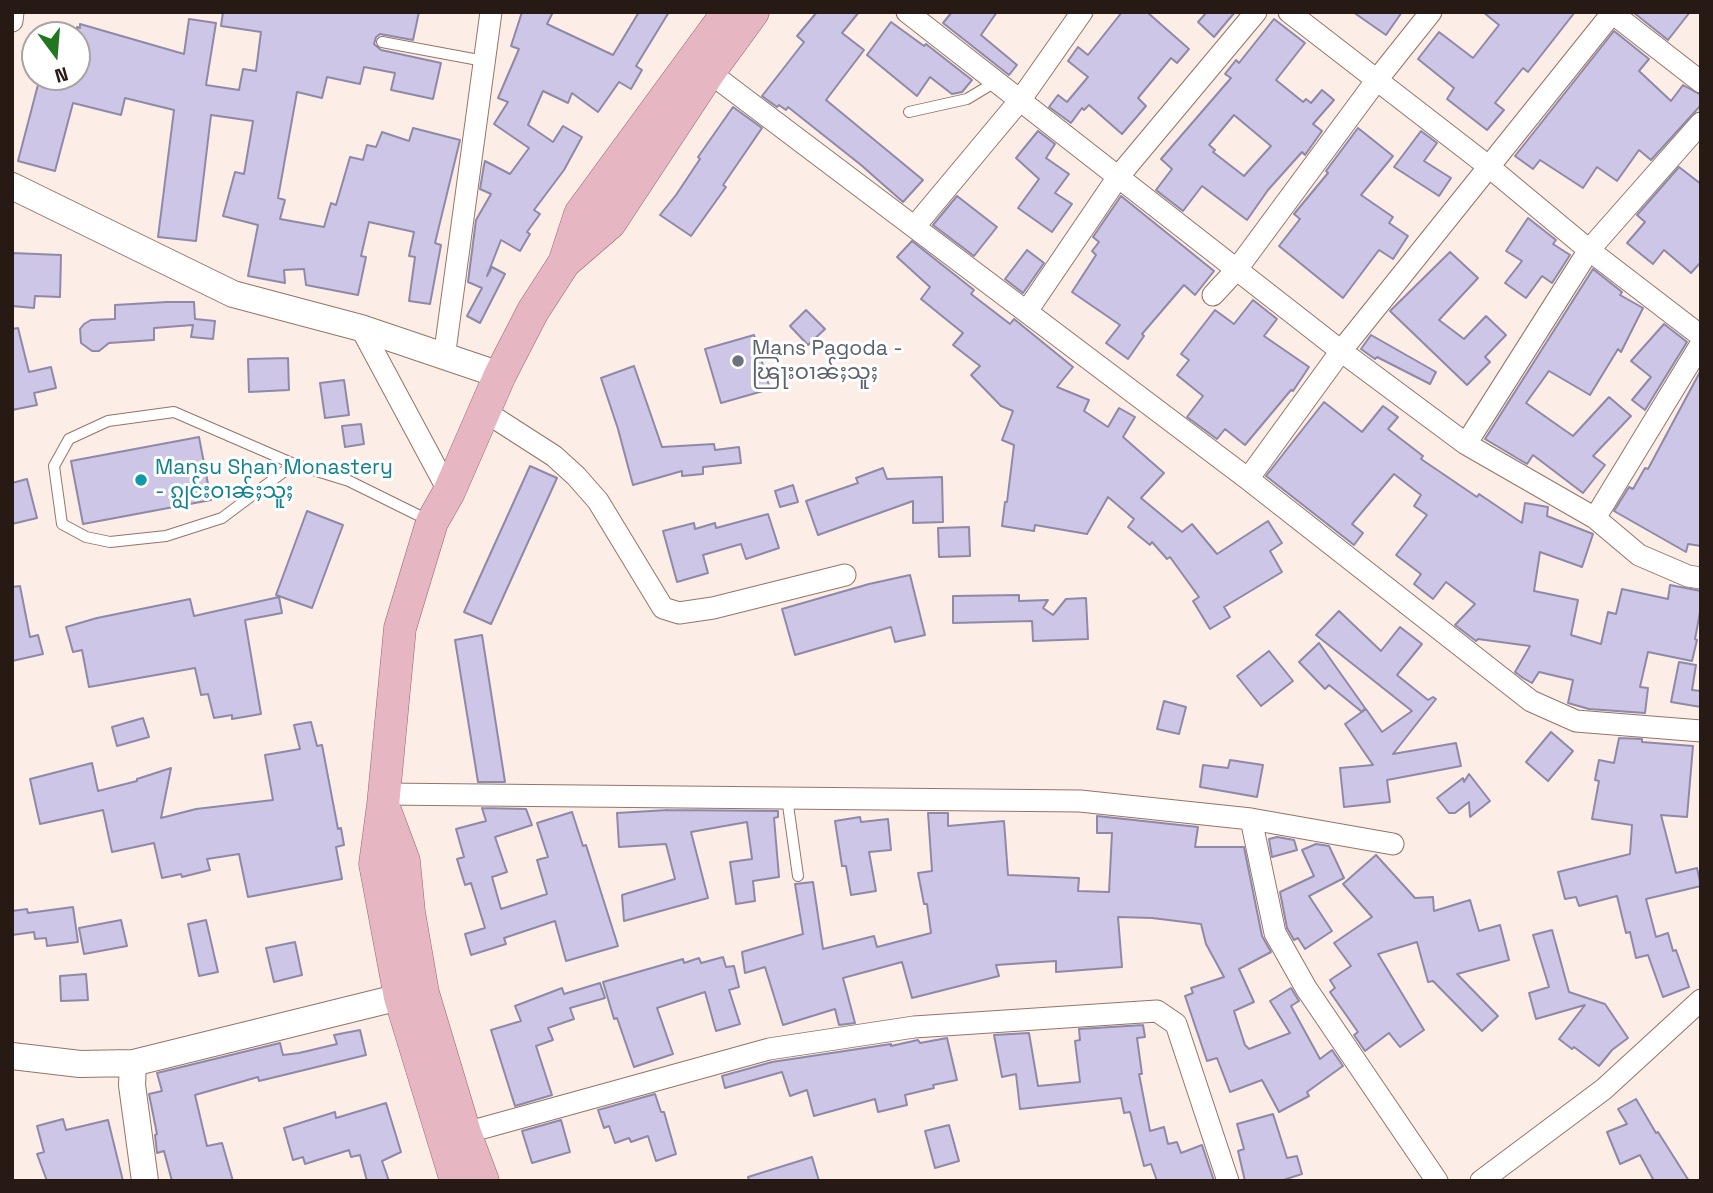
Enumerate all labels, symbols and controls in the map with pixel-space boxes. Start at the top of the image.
north arrow [21,21,91,91]
text: N [52,61,71,89]
place label: Mans Pagoda - ၽြႃးဝၢၼ်ႈသူႈ [752,336,903,386]
marker: Mans Pagoda - ၽြႃးဝၢၼ်ႈသူႈ [730,353,746,369]
place label: Mansu Shan Monastery - ၵျွင်းဝၢၼ်ႈသူႈ [155,455,393,505]
marker: Mansu Shan Monastery - ၵျွင်းဝၢၼ်ႈသူႈ [133,472,149,488]

